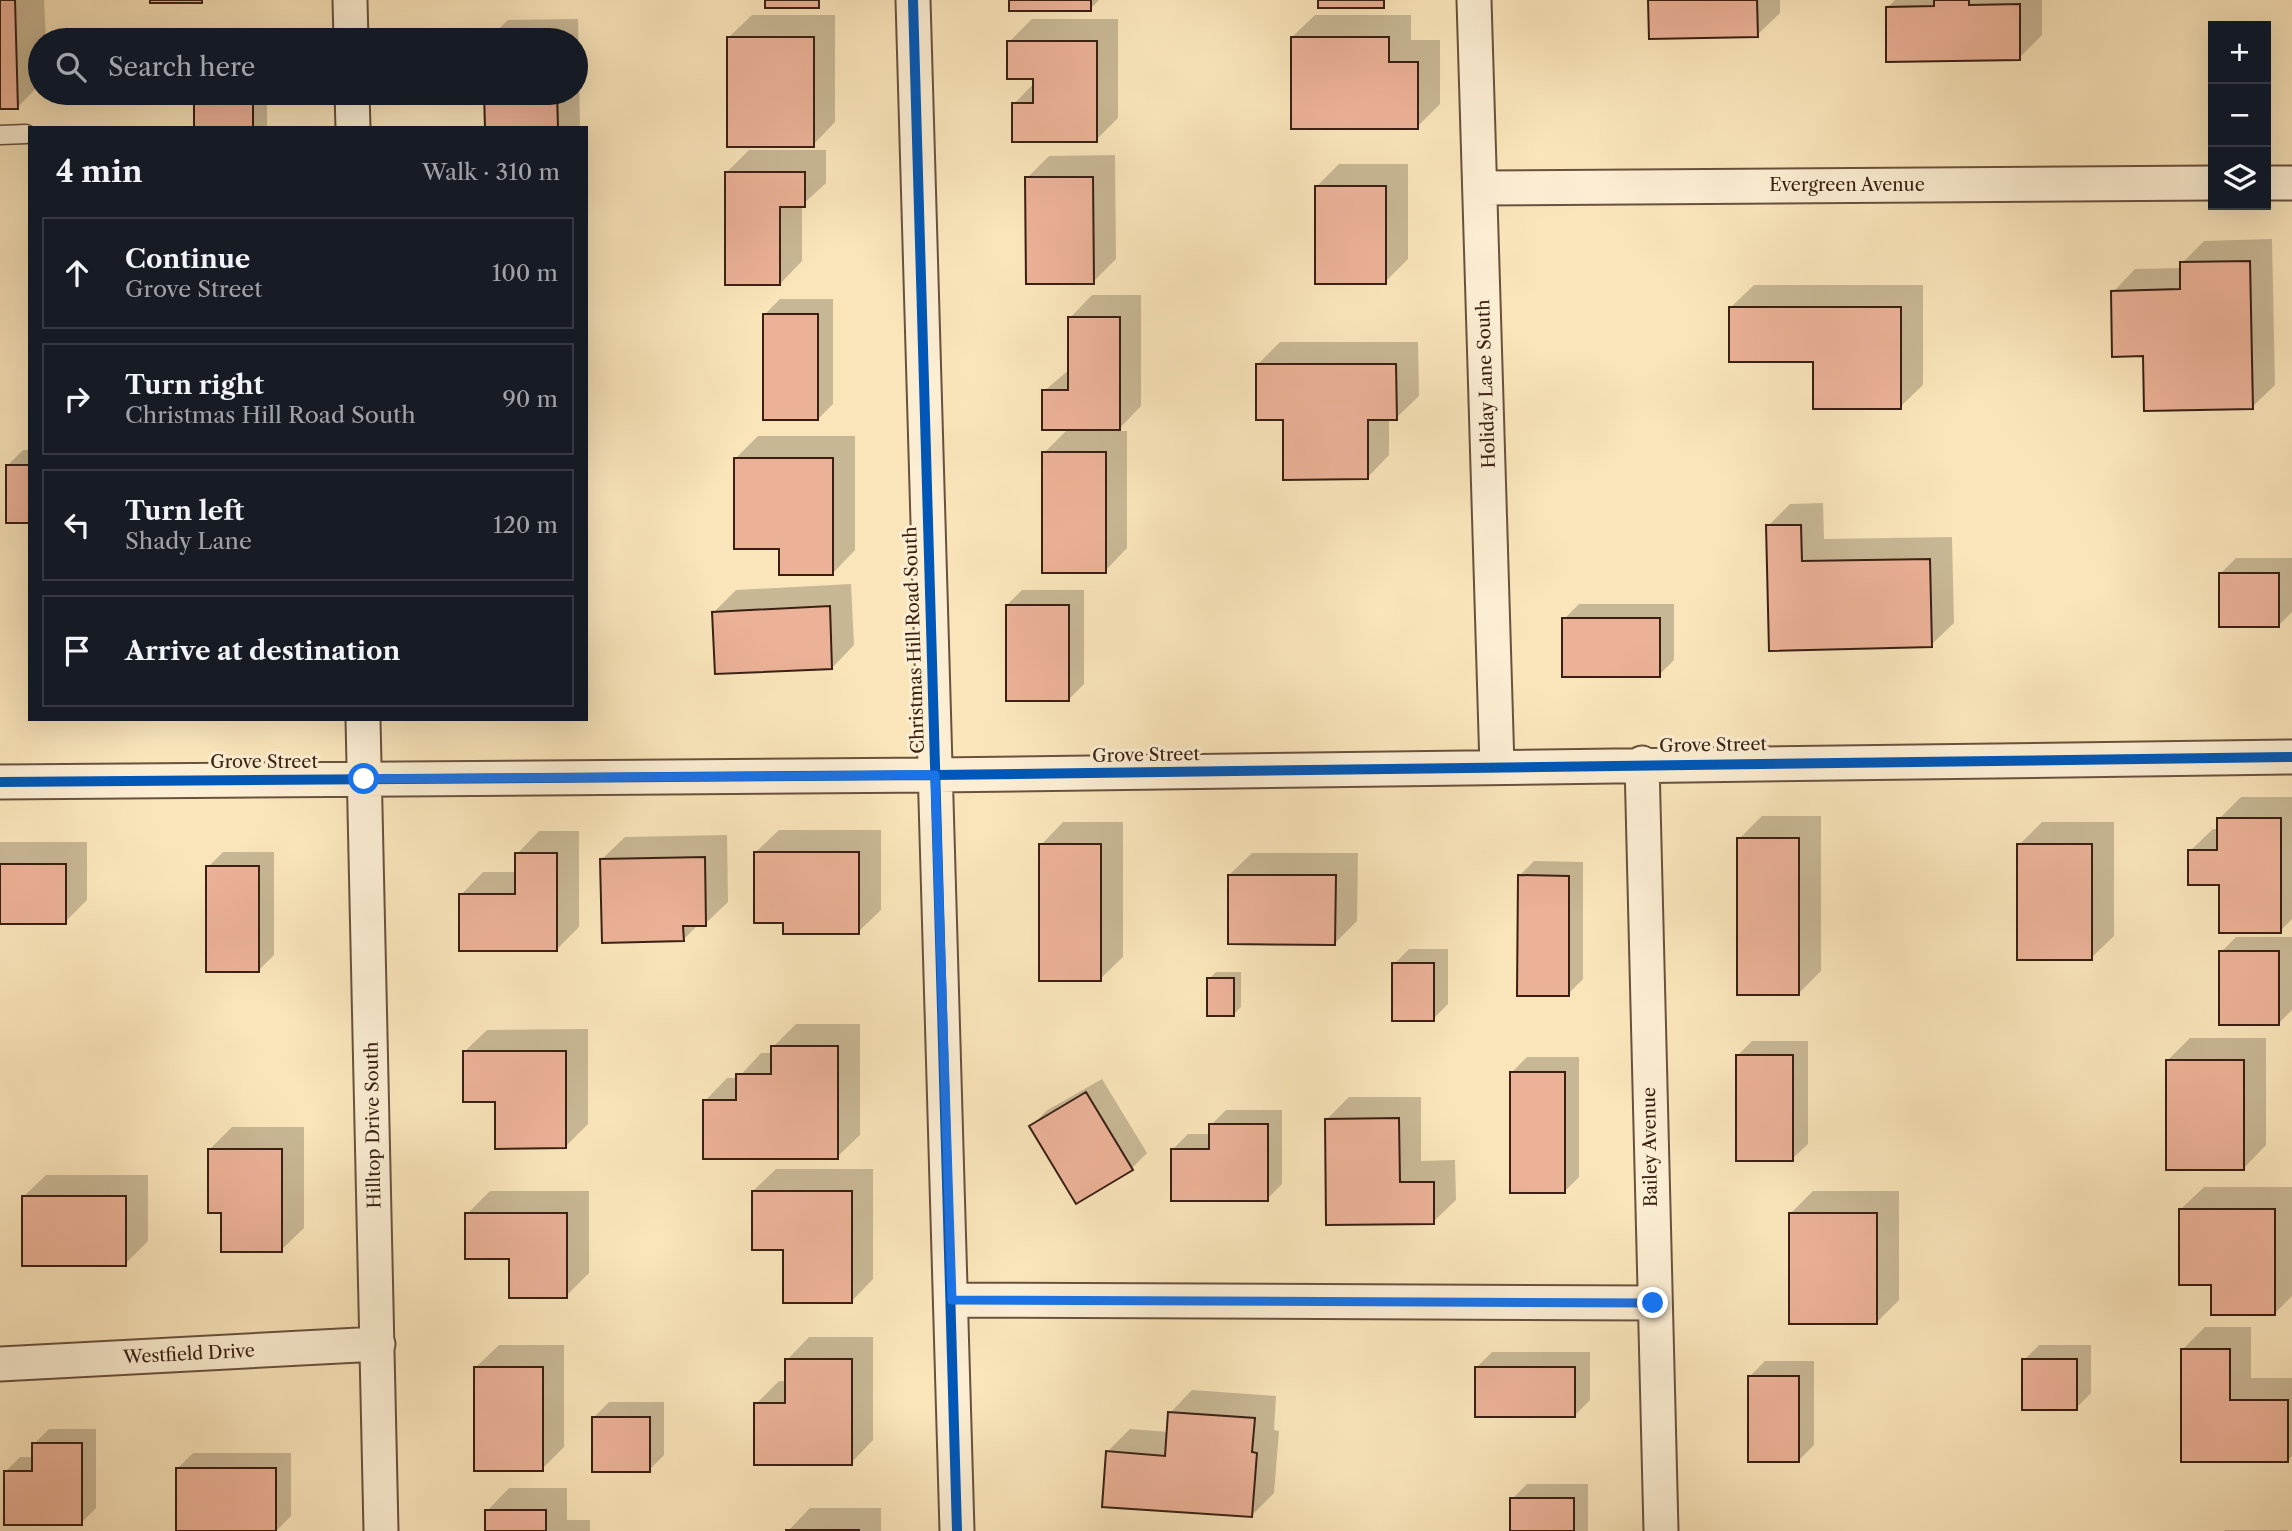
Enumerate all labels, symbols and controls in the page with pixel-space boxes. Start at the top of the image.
map controls [2208,21,2271,210]
button: + [2208,21,2271,84]
search box [28,28,588,105]
icon: search [52,48,90,86]
text: Search here [108,51,255,83]
button: − [2208,84,2271,147]
button: layers [2208,147,2271,210]
text: 4 min [56,153,142,190]
text: Walk · 310 m [422,158,560,186]
street label: Evergreen Avenue [1769,174,1925,196]
text: Continue [125,243,250,275]
icon: ahead [58,254,96,292]
text: 100 m [492,259,558,287]
text: Grove Street [125,275,262,303]
street label: Holiday Lane South [1472,299,1500,469]
text: Turn right [125,369,264,401]
icon: right [58,380,96,418]
text: 90 m [502,385,558,413]
text: Christmas Hill Road South [125,401,416,429]
text: Turn left [125,495,244,527]
icon: left [58,506,96,544]
text: 120 m [493,511,558,539]
street label: Christmas Hill Road South [899,526,929,754]
text: Shady Lane [125,527,252,555]
icon: arrive [58,632,96,670]
text: Arrive at destination [125,635,400,667]
street label: Grove Street [1659,733,1768,757]
street label: Grove Street [1092,743,1201,767]
street label: Grove Street [210,751,318,773]
route start [348,763,379,794]
street label: Hilltop Drive South [361,1041,385,1209]
street label: Bailey Avenue [1638,1087,1662,1207]
route end [1637,1287,1668,1318]
street label: Westfield Drive [122,1340,255,1368]

